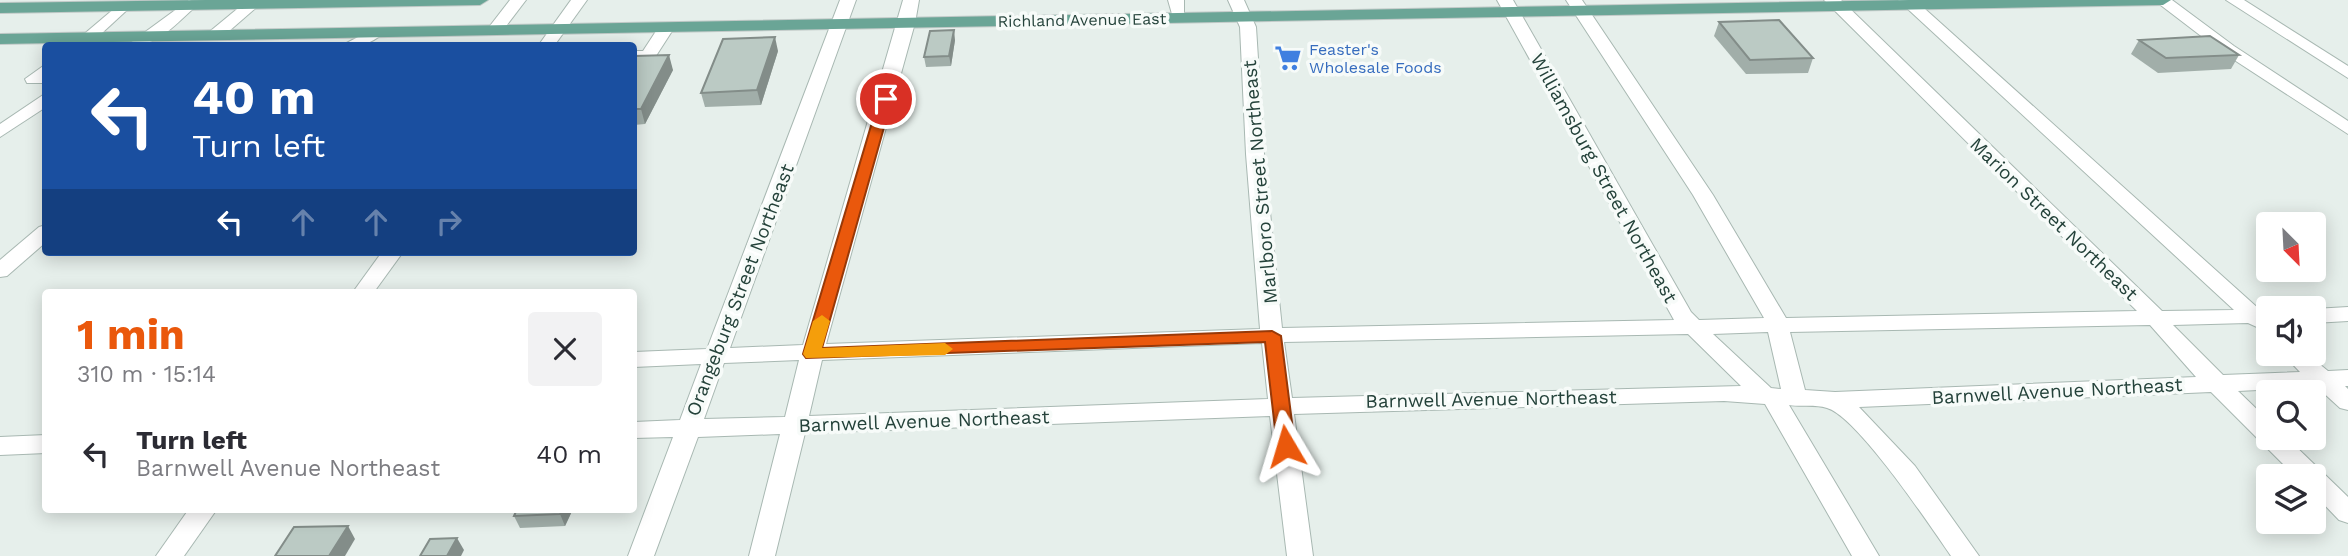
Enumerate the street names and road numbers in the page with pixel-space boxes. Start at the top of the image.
street label: Richland Avenue East [997,9,1167,31]
street label: Williamsburg Street Northeast [1526,49,1682,307]
street label: Marlboro Street Northeast [1238,59,1282,305]
street label: Marion Street Northeast [1965,133,2143,305]
street label: Orangeburg Street Northeast [681,161,799,419]
street label: Barnwell Avenue Northeast [1931,373,2183,409]
street label: Barnwell Avenue Northeast [1365,385,1617,413]
street label: Barnwell Avenue Northeast [798,405,1050,437]

